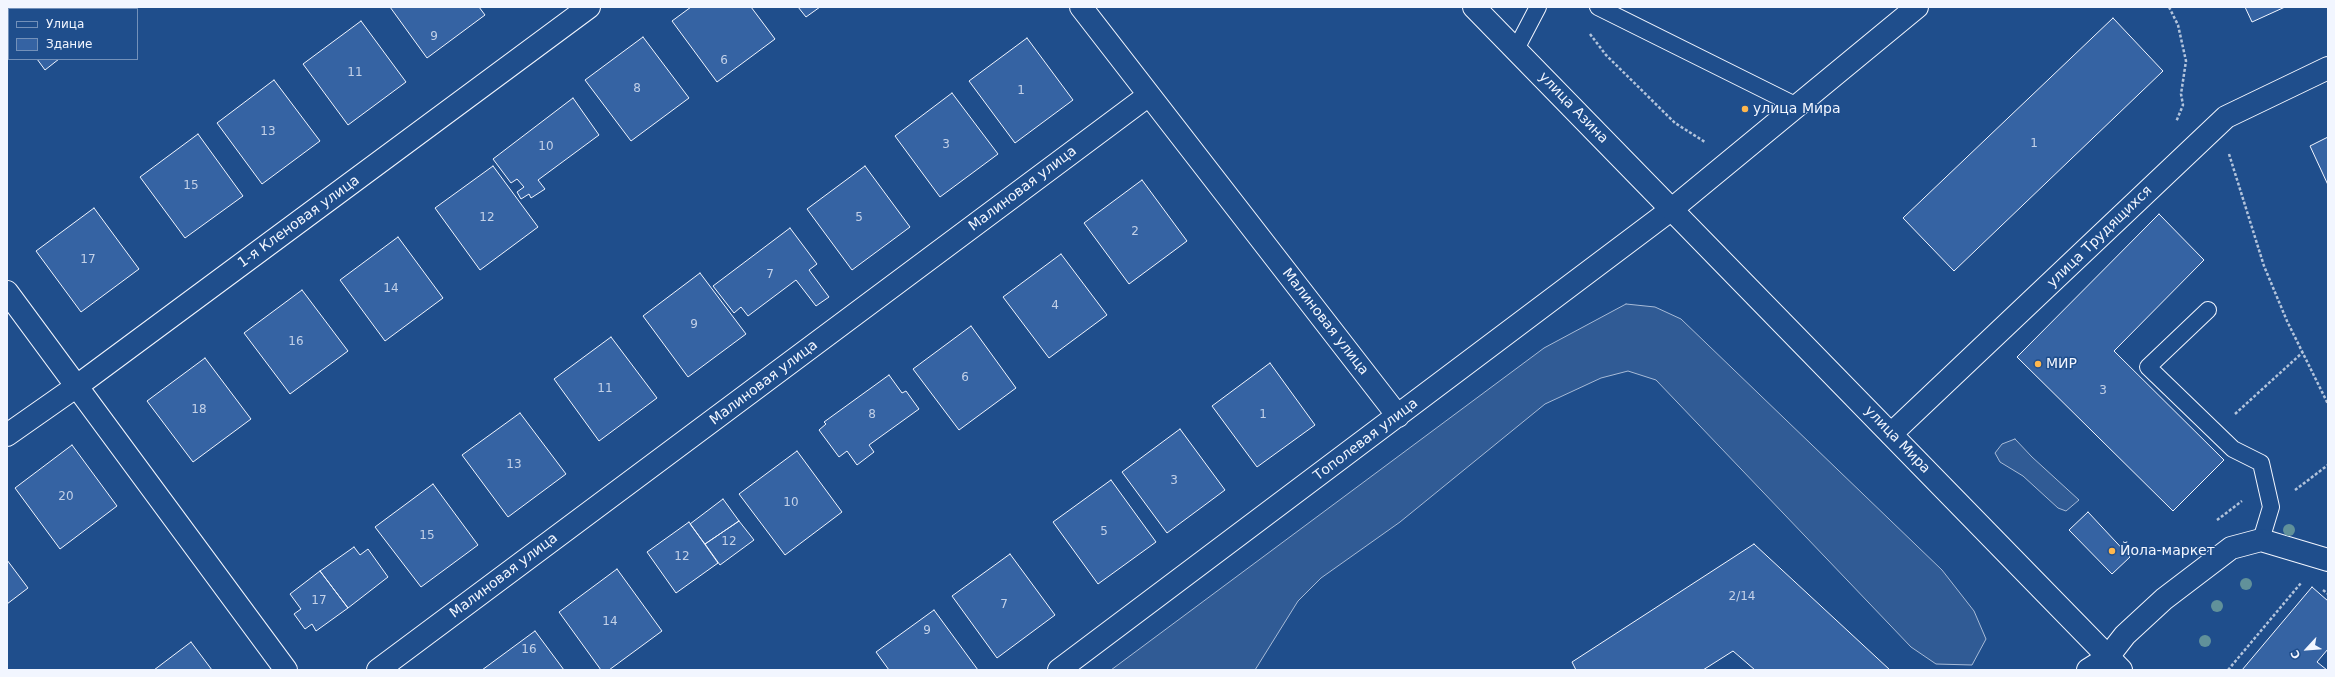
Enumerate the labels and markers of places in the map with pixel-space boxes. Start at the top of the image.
place label: улица Мира [1753,101,1841,117]
marker: улица Мира [1740,104,1750,114]
place label: МИР [2046,356,2077,372]
marker: МИР [2033,359,2043,369]
place label: Йола-маркет [2120,543,2215,559]
marker: Йола-маркет [2107,546,2117,556]

